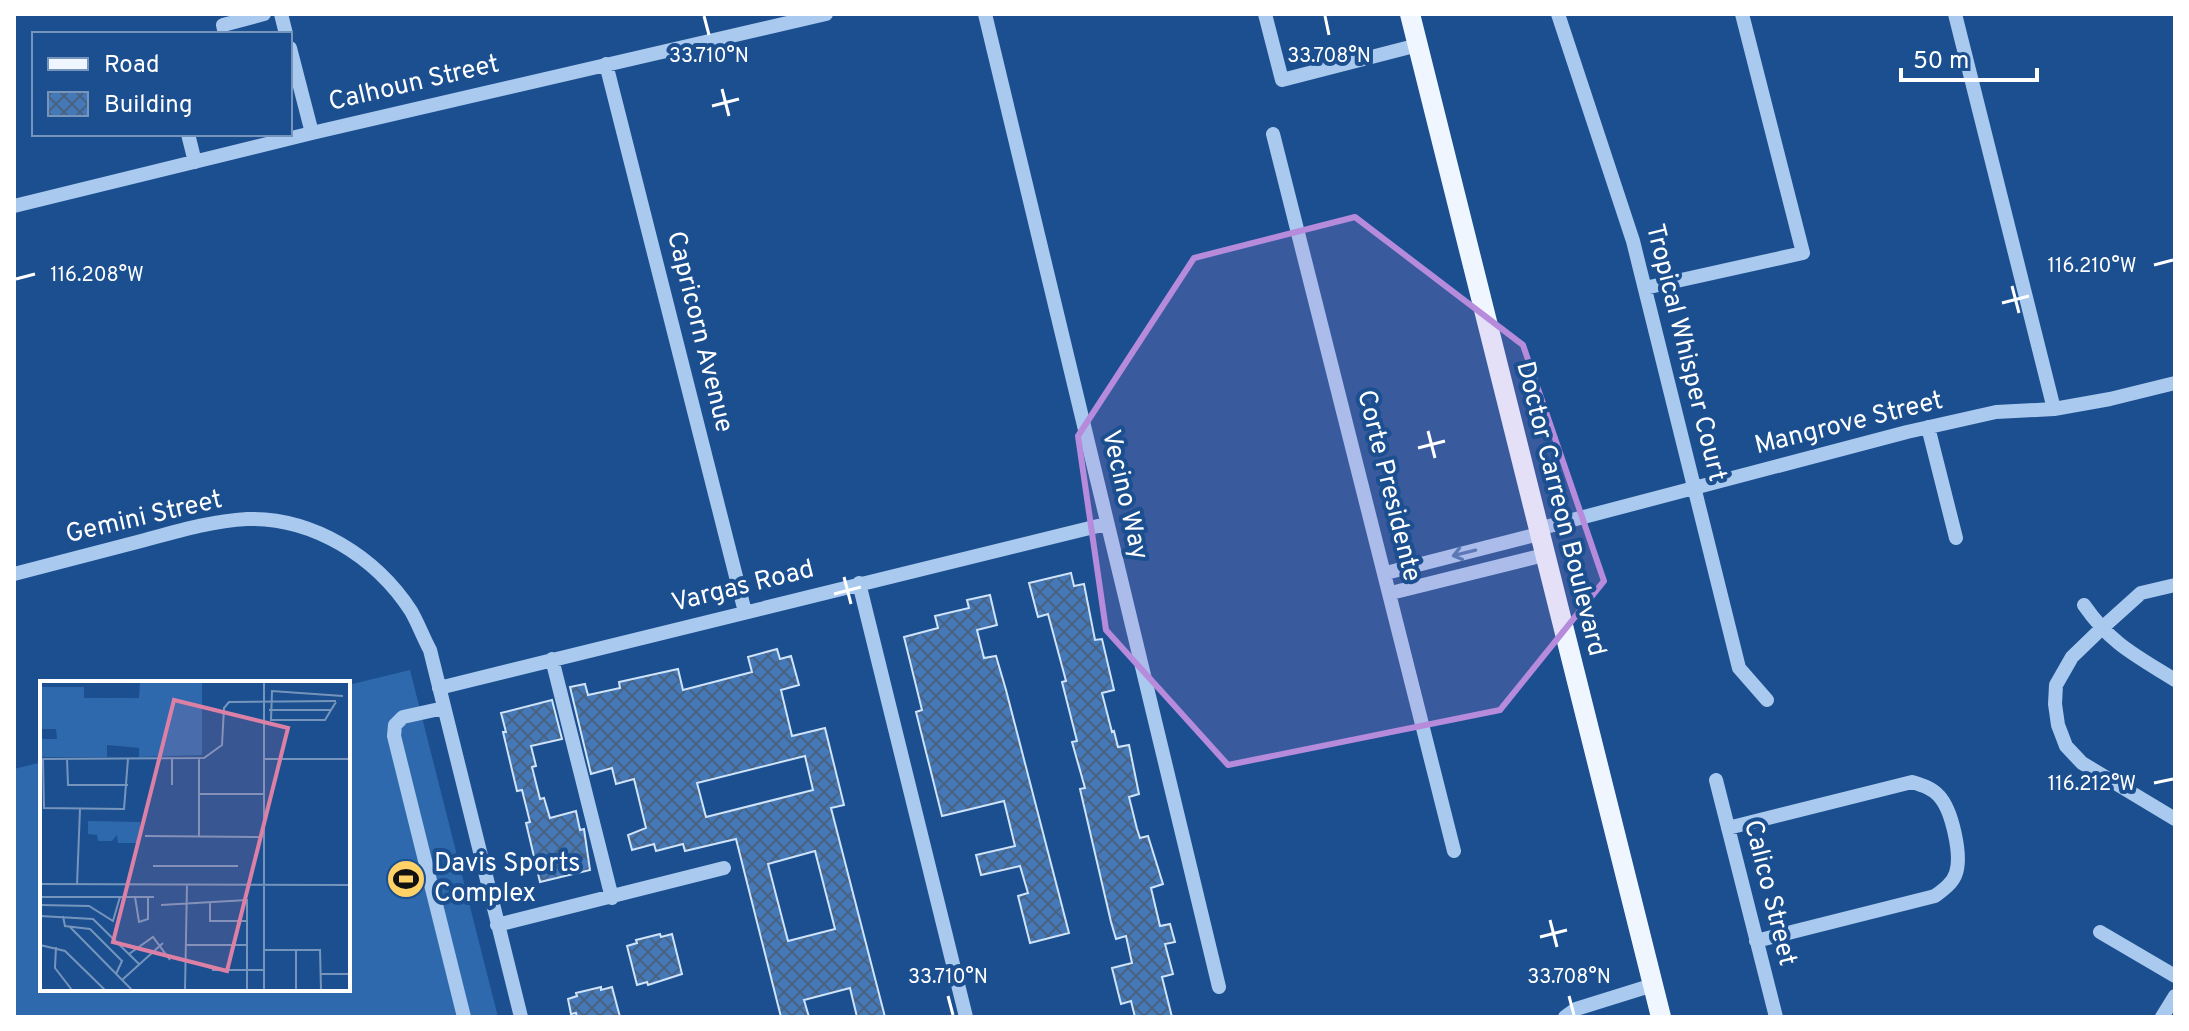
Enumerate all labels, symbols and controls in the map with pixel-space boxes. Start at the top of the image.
legend [32,32,292,136]
scale bar [1901,32,2037,82]
text: 33.710°N [669,44,749,70]
text: 33.708°N [1287,44,1371,70]
text: 50 m [1913,47,1969,77]
street label: Calhoun Street [326,48,502,120]
text: Road [104,51,160,81]
text: Building [104,91,193,121]
street label: Tropical Whisper Court [1637,221,1733,485]
street label: Capricorn Avenue [658,228,740,436]
text: 116.210°W [2048,254,2136,280]
text: 116.208°W [50,263,144,289]
street label: Doctor Carreon Boulevard [1507,358,1613,660]
street label: Mangrove Street [1752,385,1946,463]
street label: Corte Presidente [1348,387,1428,585]
street label: Vecino Way [1093,427,1155,563]
street label: Gemini Street [62,484,226,552]
one-way arrow [1451,547,1477,562]
street label: Vargas Road [668,553,818,621]
inset map [40,681,350,991]
text: 116.212°W [2048,772,2136,798]
street label: Calico Street [1735,817,1803,969]
place label: Davis Sports Complex [434,848,580,911]
sports icon: Davis Sports Complex [385,858,427,900]
text: 33.710°N [908,965,988,991]
text: 33.708°N [1527,965,1611,991]

